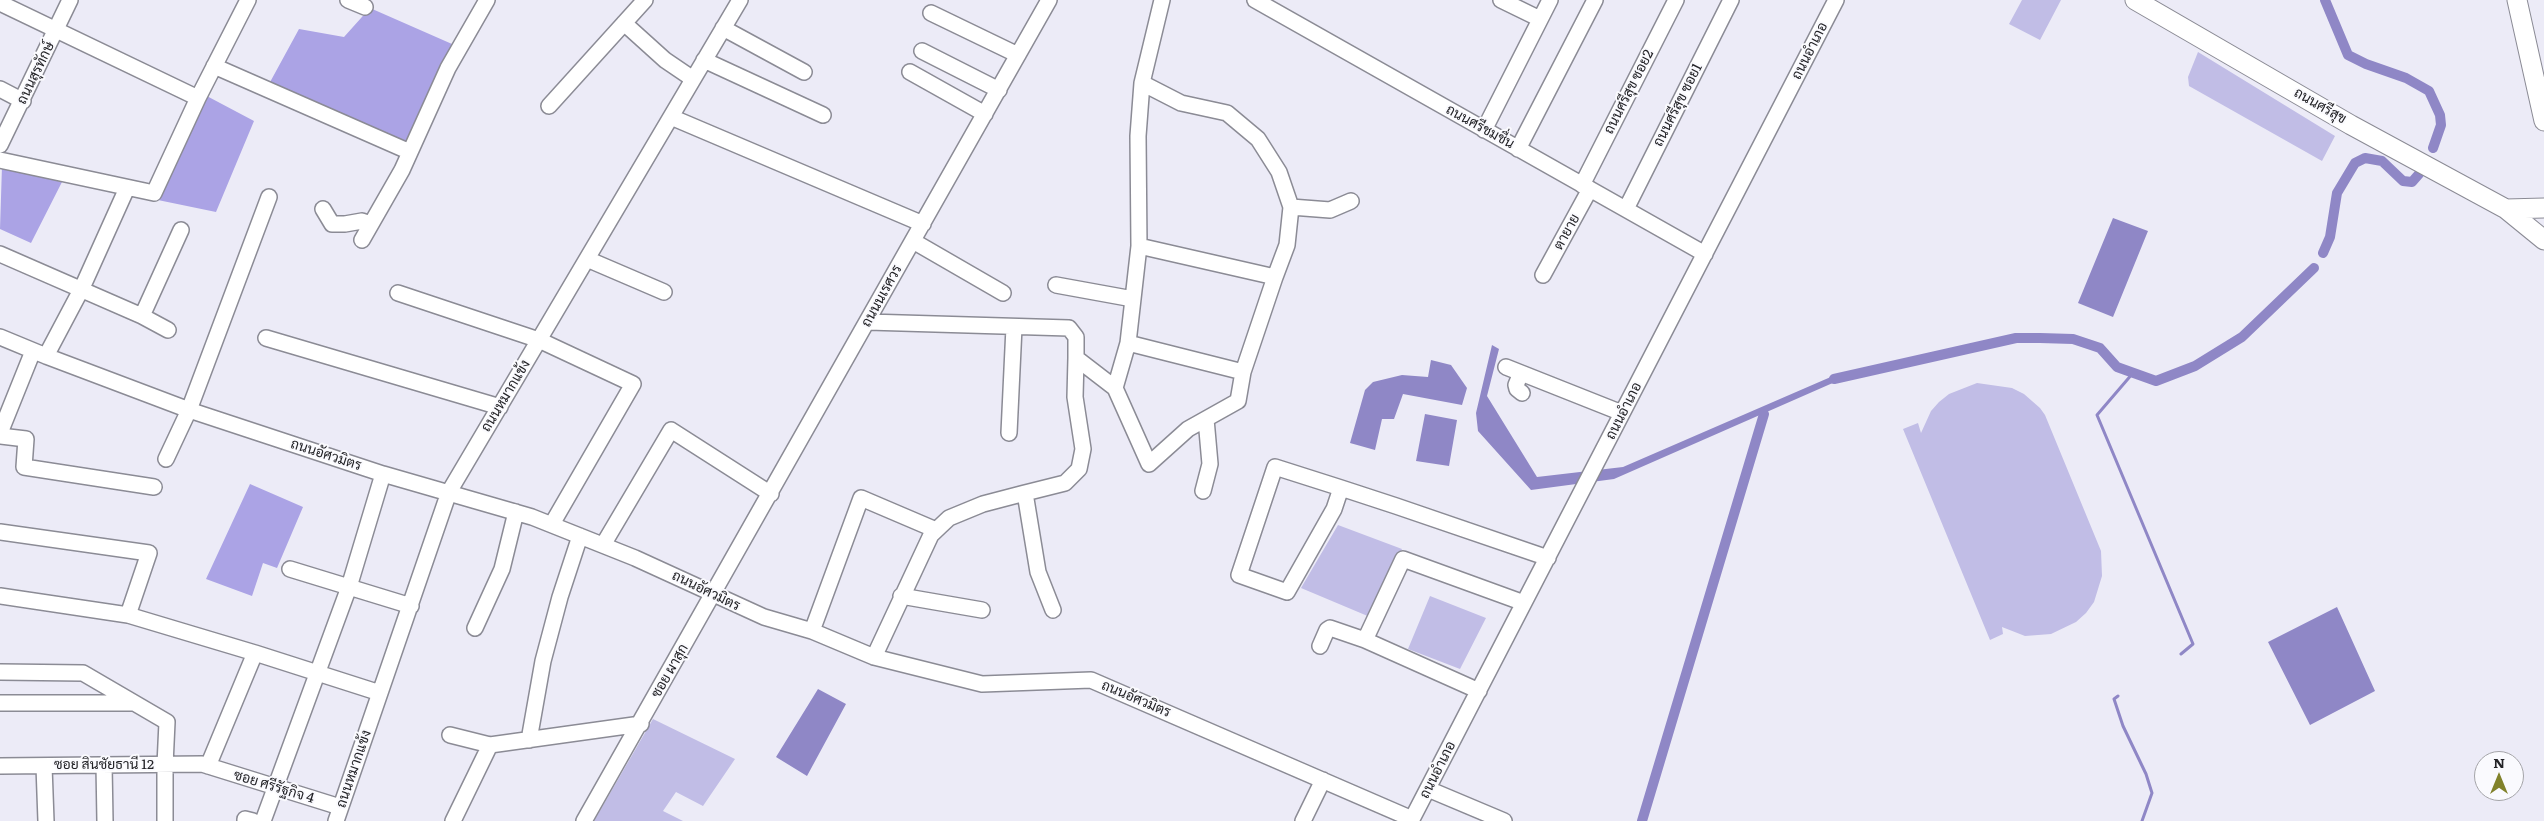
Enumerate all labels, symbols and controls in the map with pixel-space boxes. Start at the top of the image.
street label: ถนนอำเภอ [1788,19,1832,83]
street label: ถนนสุรทักษ์ [14,39,58,107]
street label: ถนนศรีสุข ซอย2 [1601,47,1657,137]
street label: ถนนศรีสุข ซอย1 [1650,61,1706,149]
street label: ถนนศรีสุข [2291,84,2349,128]
street label: ถนนศรีชมชื่น [1443,101,1517,153]
street label: ตายาย [1550,211,1584,253]
street label: ถนนนเรศวร [858,262,906,330]
street label: ถนนหมากแข้ง [478,357,534,435]
street label: ถนนอำเภอ [1602,379,1646,443]
street label: ถนนอัศวมิตร [288,436,364,474]
street label: ถนนอัศวมิตร [669,567,743,615]
street label: ซอย ผาสุก [648,641,692,701]
street label: ถนนอัศวมิตร [1099,677,1173,721]
street label: ถนนหมากแข้ง [333,728,375,810]
street label: ถนนอำเภอ [1416,738,1460,802]
north arrow [2474,751,2524,801]
text: N [2493,752,2505,772]
street label: ซอย สินชัยธานี 12 [54,757,154,773]
street label: ซอย ศรีรัฐกิจ 4 [232,767,316,807]

